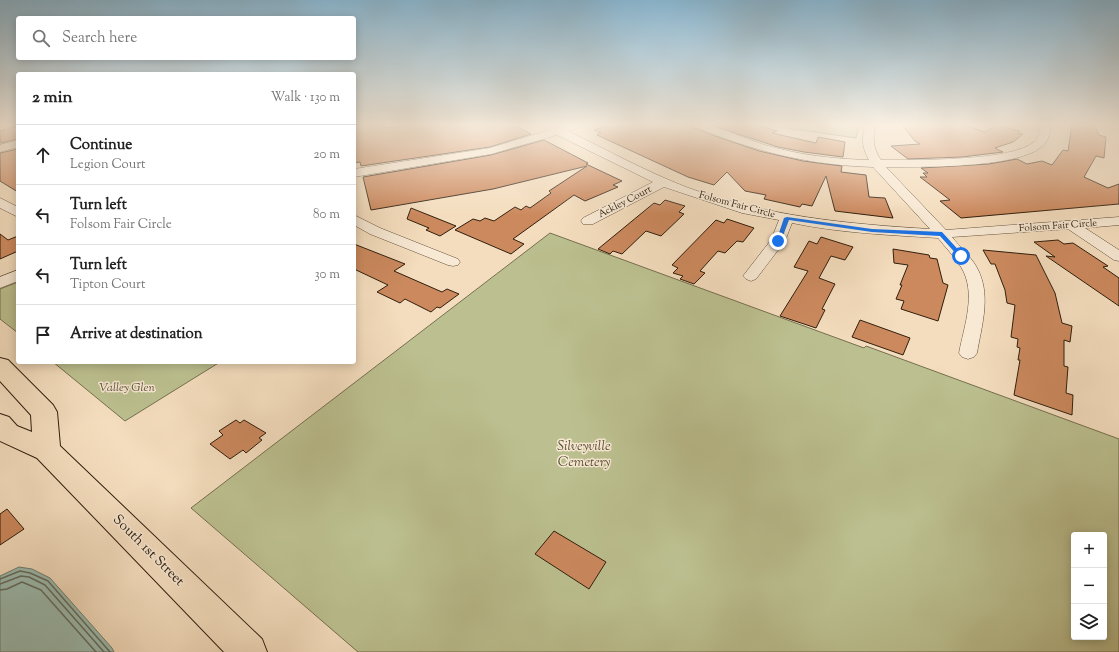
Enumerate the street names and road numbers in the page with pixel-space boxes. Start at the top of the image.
street label: Ackley Court [596,182,655,222]
street label: Folsom Fair Circle [697,188,777,222]
street label: Folsom Fair Circle [1018,216,1098,236]
street label: South 1st Street [108,511,189,592]

